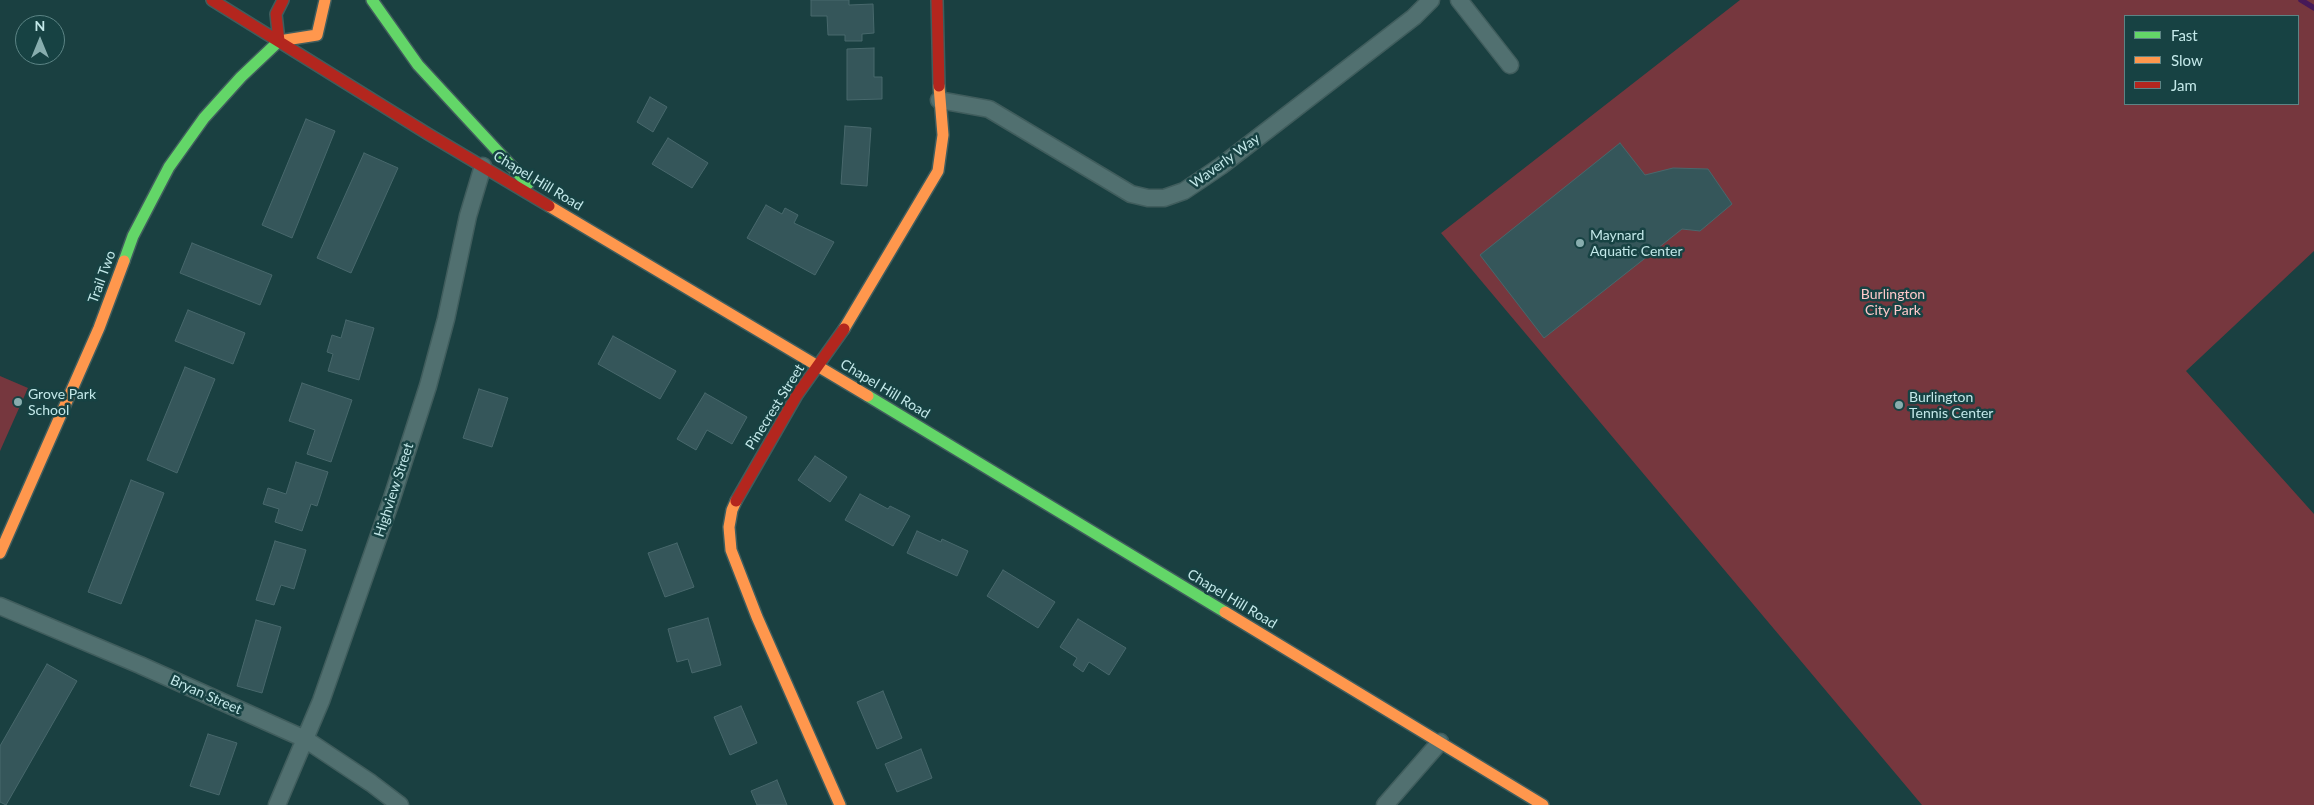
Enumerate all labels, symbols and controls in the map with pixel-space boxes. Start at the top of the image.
north arrow [15,15,65,65]
legend [2124,15,2299,105]
text: N [35,17,45,34]
text: Fast [2171,26,2198,44]
text: Slow [2171,51,2203,69]
text: Jam [2171,76,2197,94]
street label: Waverly Way [1187,130,1263,192]
street label: Chapel Hill Road [490,148,586,214]
place label: Maynard Aquatic Center [1590,227,1683,260]
marker: Maynard Aquatic Center [1574,237,1586,249]
street label: Trail Two [85,248,119,306]
park label: Burlington City Park [1861,286,1925,318]
street label: Chapel Hill Road [837,356,933,422]
street label: Pinecrest Street [742,361,808,453]
place label: Grove Park School [28,386,96,418]
place label: Burlington Tennis Center [1909,389,1993,422]
marker: Grove Park School [12,396,24,408]
marker: Burlington Tennis Center [1893,399,1905,411]
street label: Highview Street [371,441,417,539]
street label: Chapel Hill Road [1184,566,1280,632]
street label: Bryan Street [168,672,244,718]

